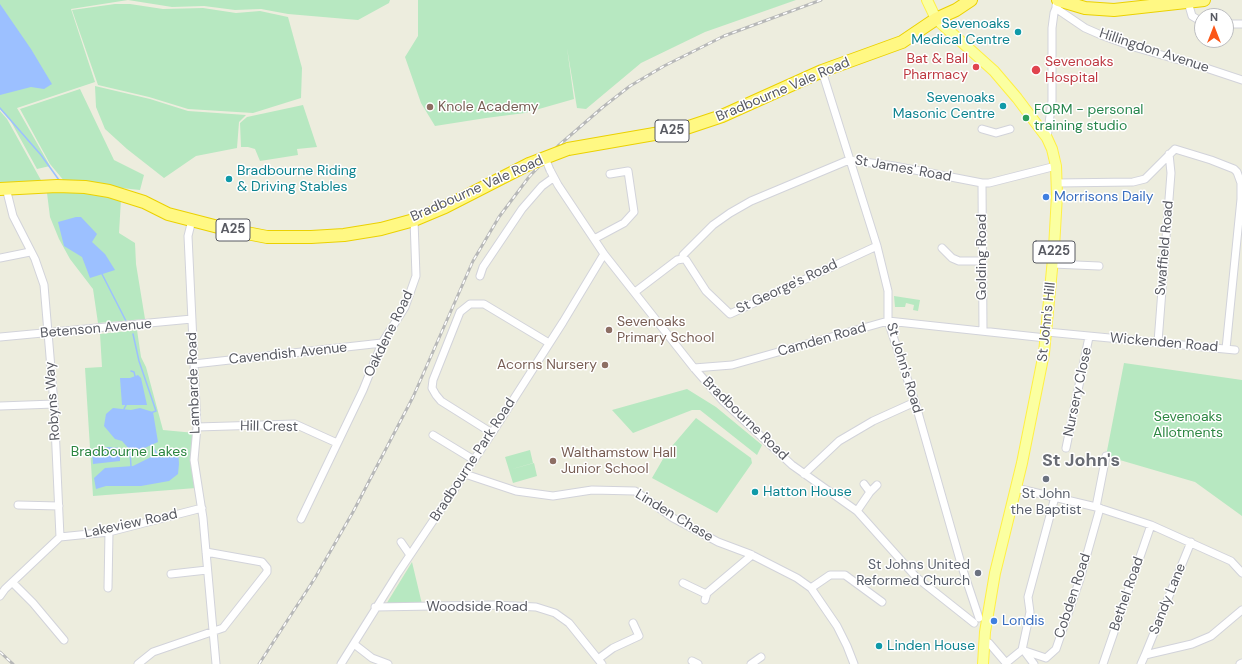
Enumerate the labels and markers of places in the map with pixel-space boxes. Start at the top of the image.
place label: Sevenoaks Medical Centre [911,16,1010,48]
marker: Sevenoaks Medical Centre [1013,27,1023,37]
place label: Bat & Ball Pharmacy [903,51,968,84]
place label: Sevenoaks Hospital [1045,54,1113,86]
marker: Bat & Ball Pharmacy [971,62,981,72]
marker: Sevenoaks Hospital [1030,64,1042,76]
place label: Sevenoaks Masonic Centre [893,90,995,122]
place label: Knole Academy [438,99,539,115]
marker: Sevenoaks Masonic Centre [998,101,1008,111]
marker: Knole Academy [425,102,435,112]
place label: FORM - personal training studio [1034,102,1143,134]
marker: FORM - personal training studio [1021,113,1031,123]
place label: Bradbourne Riding & Driving Stables [237,163,357,196]
marker: Bradbourne Riding & Driving Stables [224,174,234,184]
place label: Morrisons Daily [1054,189,1153,205]
marker: Morrisons Daily [1041,192,1051,202]
place label: Sevenoaks Primary School [617,314,714,346]
marker: Sevenoaks Primary School [604,325,614,335]
place label: Acorns Nursery [497,357,597,373]
marker: Acorns Nursery [600,360,610,370]
place label: Walthamstow Hall Junior School [561,445,676,478]
marker: Walthamstow Hall Junior School [548,456,558,466]
marker: St John the Baptist [1041,474,1051,484]
place label: Hatton House [763,484,852,500]
place label: St John the Baptist [1011,486,1081,518]
marker: Hatton House [750,487,760,497]
place label: St Johns United Reformed Church [856,557,970,590]
marker: St Johns United Reformed Church [973,568,983,578]
place label: Londis [1002,613,1045,629]
marker: Londis [989,616,999,626]
place label: Linden House [887,638,975,654]
marker: Linden House [874,641,884,651]

